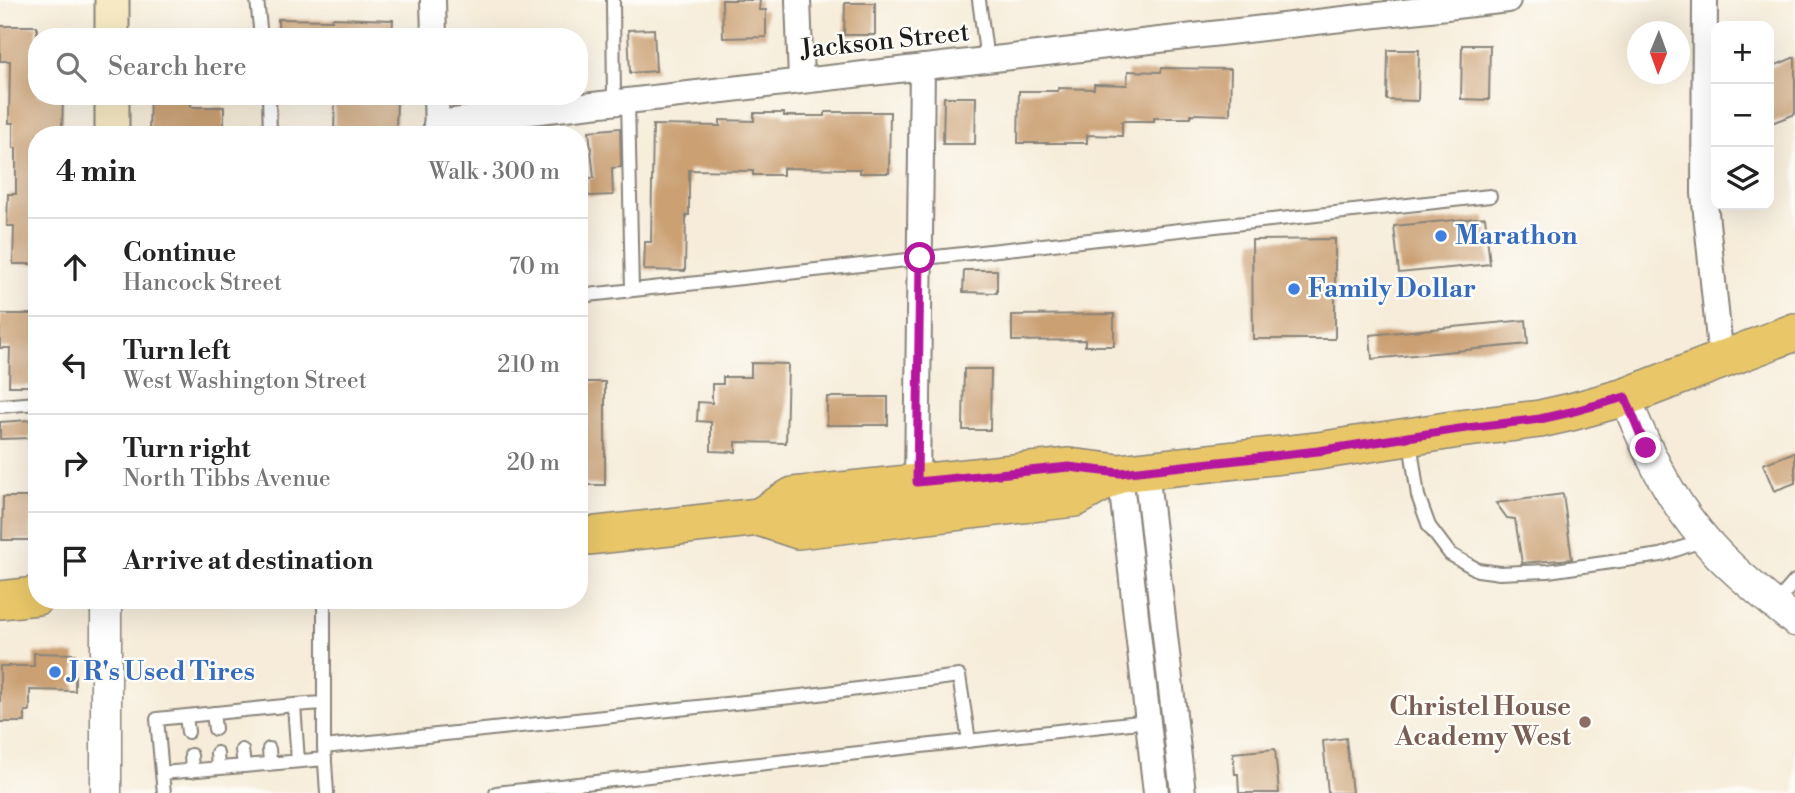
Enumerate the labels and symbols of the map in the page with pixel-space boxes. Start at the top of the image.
street label: Jackson Street [798,16,971,66]
north arrow [1627,21,1690,84]
place label: Marathon [1455,220,1578,252]
marker: Marathon [1433,228,1449,244]
route start [904,242,935,273]
place label: Family Dollar [1308,273,1476,305]
marker: Family Dollar [1286,281,1302,297]
route end [1630,432,1661,463]
place label: J R's Used Tires [66,656,255,688]
marker: J R's Used Tires [47,664,63,680]
place label: Christel House Academy West [1389,691,1572,753]
marker: Christel House Academy West [1577,714,1593,730]

